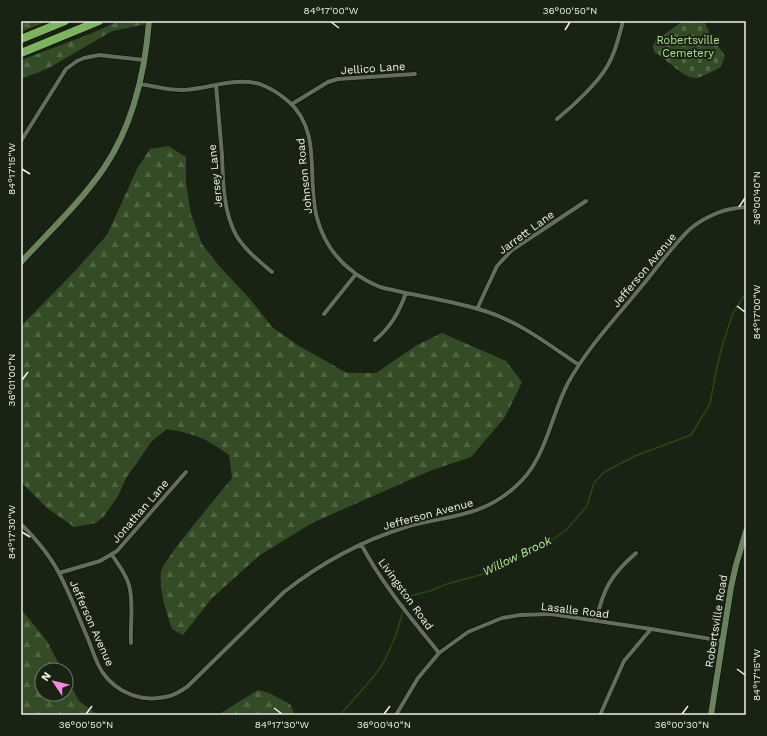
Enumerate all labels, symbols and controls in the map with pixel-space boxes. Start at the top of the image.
text: 84°17'00"W [304,5,359,16]
text: 36°00'50"N [543,5,597,16]
park label: Robertsville Cemetery [656,34,720,60]
street label: Jellico Lane [340,60,406,77]
street label: Johnson Road [294,137,315,215]
text: 84°17'15"W [6,143,17,195]
street label: Jersey Lane [206,144,225,208]
text: 36°00'40"N [751,171,762,225]
street label: Jarrett Lane [496,208,557,257]
street label: Jefferson Avenue [610,231,679,310]
text: 84°17'00"W [751,284,762,339]
text: 36°01'00"N [6,354,17,406]
street label: Jonathan Lane [109,477,171,546]
street label: Jefferson Avenue [382,496,475,533]
text: 84°17'30"W [6,504,17,559]
water label: Willow Brook [480,533,554,579]
street label: Livingston Road [375,556,436,633]
street label: Robertsville Road [703,574,730,668]
street label: Jefferson Avenue [67,578,116,668]
street label: Lasalle Road [540,600,610,621]
text: 84°17'15"W [751,649,762,701]
north arrow [34,662,74,702]
text: N [39,669,54,684]
text: 36°00'50"N [59,719,113,730]
text: 84°17'30"W [255,719,310,730]
text: 36°00'40"N [357,719,411,730]
text: 36°00'30"N [655,719,709,730]

